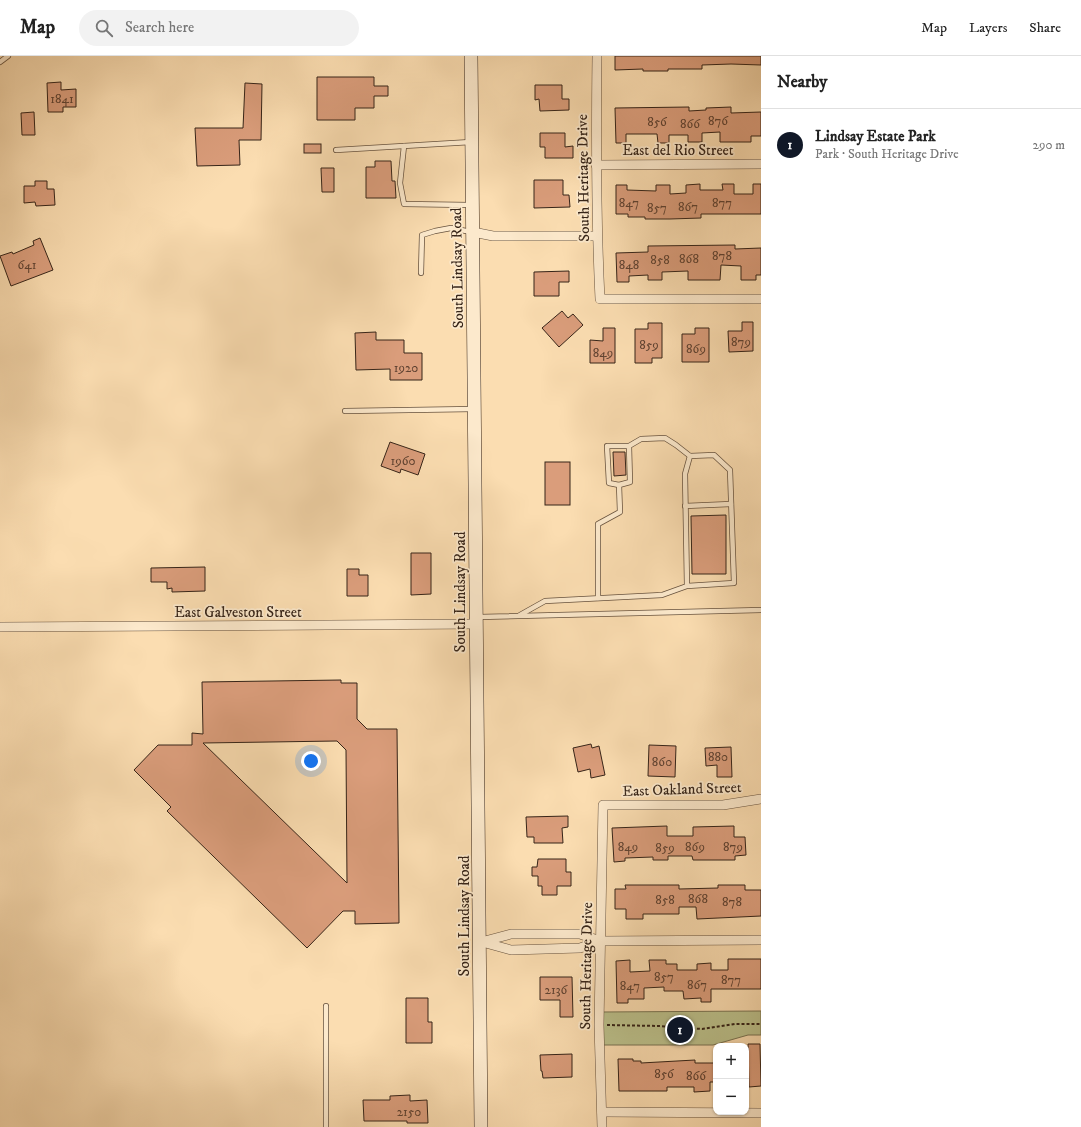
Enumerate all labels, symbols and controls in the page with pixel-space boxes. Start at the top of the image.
search box [79,10,359,46]
text: Map [20,16,55,39]
icon: search [93,17,115,39]
text: Search here [125,18,194,37]
text: Map [921,19,947,37]
text: Layers [969,19,1007,37]
text: Share [1029,19,1061,37]
text: Nearby [777,71,827,93]
house number: 1841 [50,91,74,107]
house number: 876 [708,113,729,129]
street label: South Heritage Drive [573,114,594,242]
house number: 856 [647,114,668,130]
house number: 866 [680,116,701,132]
text: Lindsay Estate Park [815,127,936,146]
text: 1 [788,137,792,153]
text: 290 m [1033,137,1065,153]
street label: East del Rio Street [622,141,734,160]
text: Park · South Heritage Drive [815,146,959,162]
house number: 847 [619,195,639,211]
house number: 877 [712,195,732,211]
house number: 867 [678,199,698,215]
house number: 857 [647,200,667,216]
street label: South Lindsay Road [447,207,468,329]
house number: 878 [712,248,732,264]
house number: 868 [679,251,699,267]
house number: 858 [650,252,670,268]
house number: 641 [17,257,37,273]
house number: 848 [619,257,639,273]
house number: 879 [731,334,751,350]
house number: 859 [639,337,659,353]
house number: 869 [686,341,706,357]
house number: 849 [593,345,613,361]
house number: 1920 [394,360,418,376]
house number: 1960 [391,453,415,469]
street label: South Lindsay Road [451,531,470,652]
street label: East Galveston Street [174,603,302,622]
house number: 880 [708,749,728,765]
your location [301,751,321,771]
house number: 860 [652,754,672,770]
street label: East Oakland Street [622,778,742,801]
house number: 849 [618,839,638,855]
house number: 869 [685,839,705,855]
house number: 879 [723,839,743,855]
house number: 859 [655,840,675,856]
street label: South Lindsay Road [455,855,474,976]
house number: 868 [688,891,708,907]
house number: 858 [655,892,675,908]
house number: 878 [722,894,742,910]
street label: South Heritage Drive [576,902,597,1030]
house number: 857 [654,969,674,985]
house number: 877 [721,972,741,988]
house number: 867 [687,977,707,993]
house number: 847 [620,978,640,994]
house number: 2136 [545,982,569,998]
pin: 1 [667,1015,693,1045]
map controls [713,1043,749,1115]
button: + [713,1043,749,1079]
house number: 856 [654,1066,675,1082]
house number: 866 [686,1068,707,1084]
button: − [713,1079,749,1115]
house number: 2150 [397,1104,421,1120]

